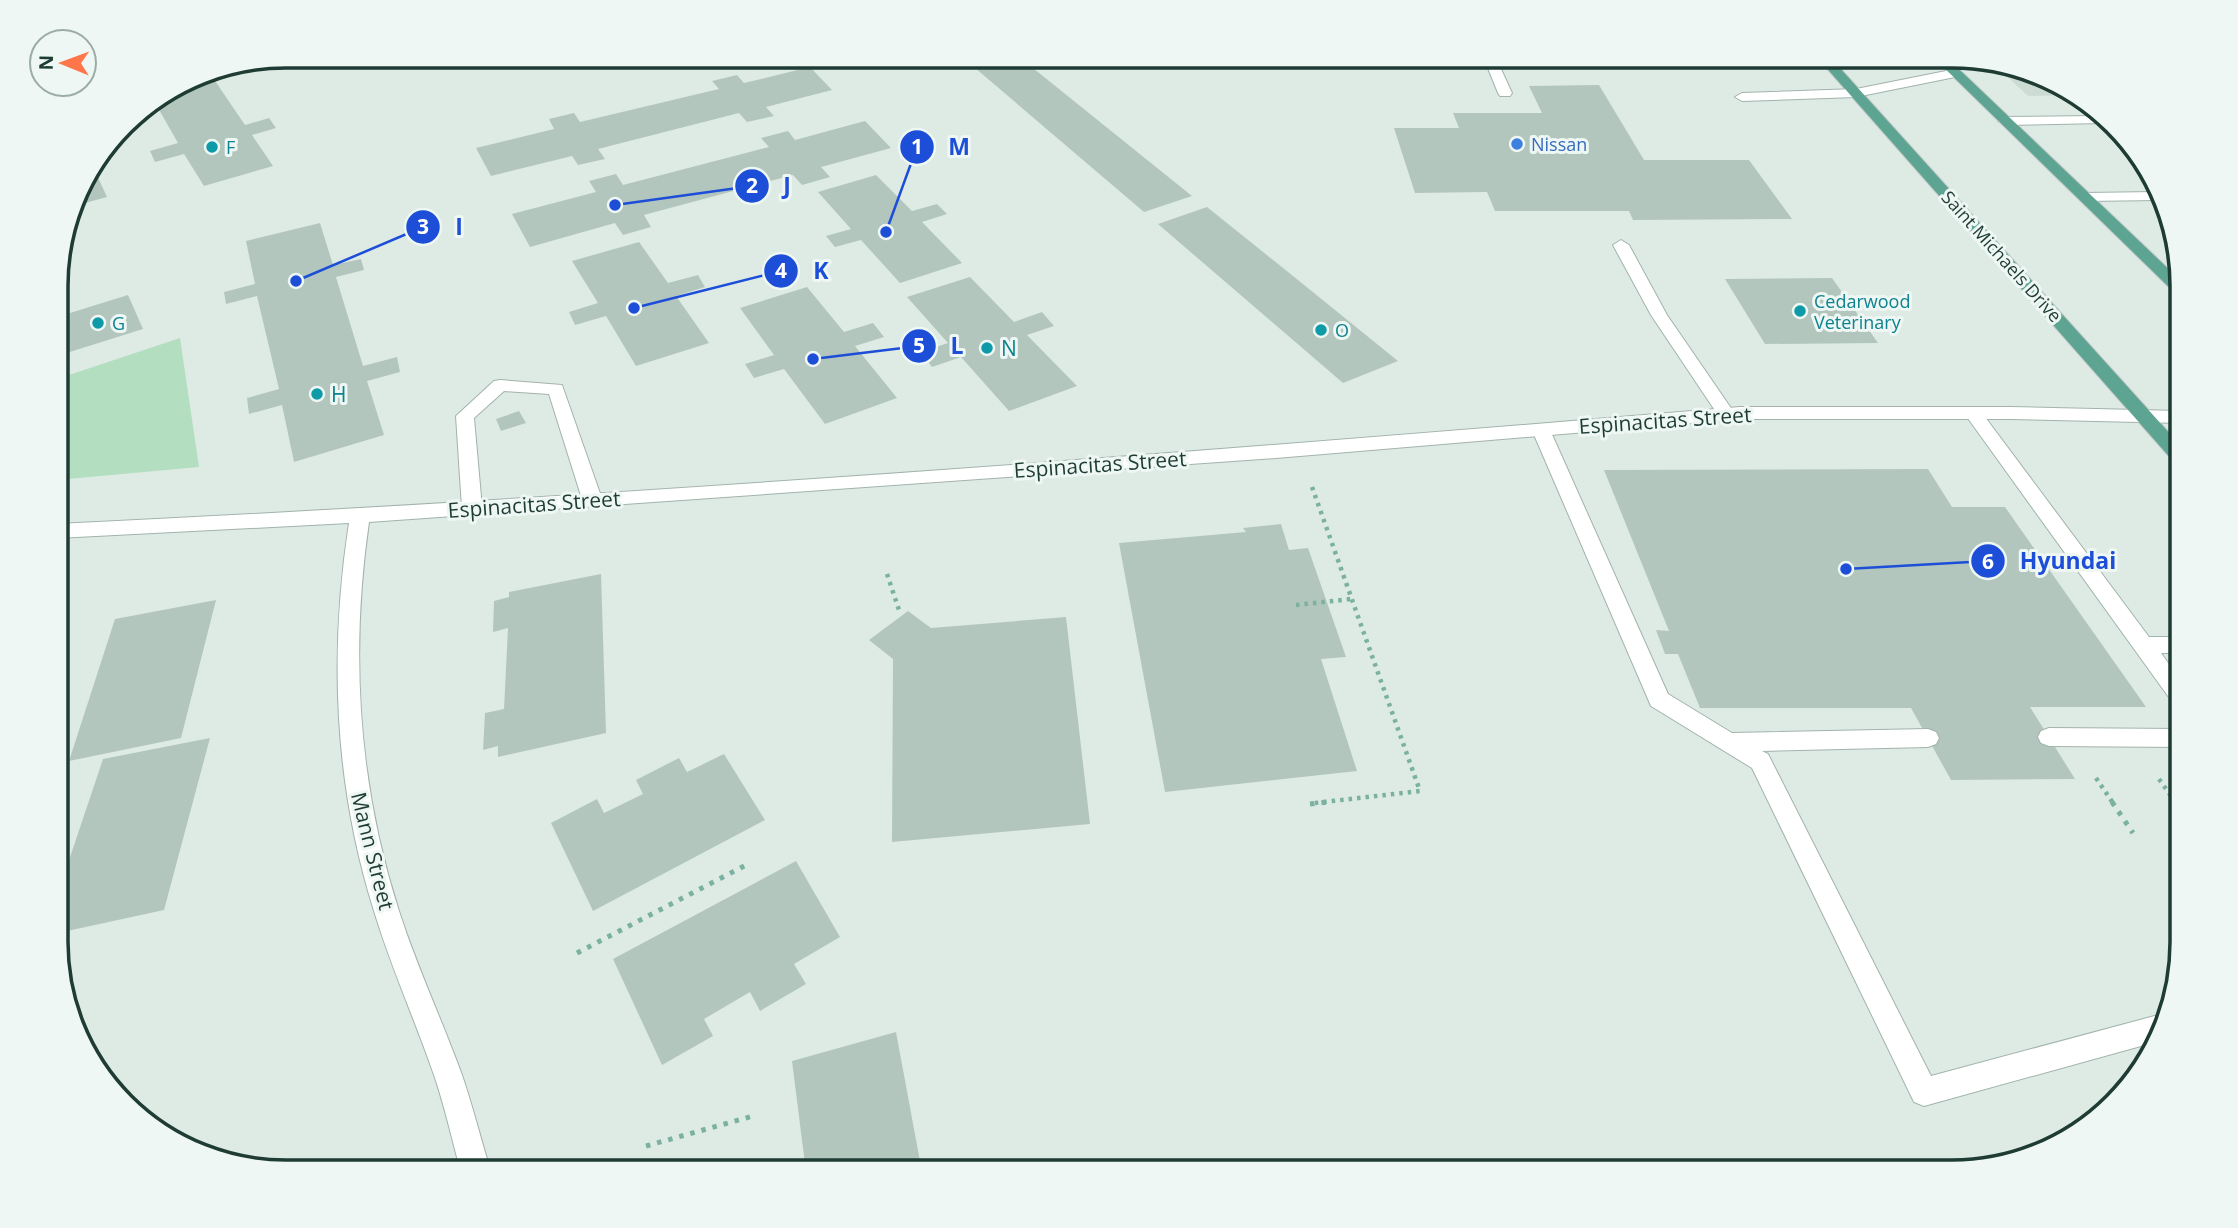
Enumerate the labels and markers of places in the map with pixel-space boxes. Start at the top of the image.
callout: M [899,125,984,169]
place label: Nissan [1531,132,1587,156]
place label: F [226,135,235,159]
marker: Nissan [1509,136,1525,152]
marker: F [204,139,220,155]
callout: J [734,164,805,208]
callout: I [406,205,476,249]
callout: K [764,249,842,293]
place label: Cedarwood Veterinary [1814,289,1910,334]
marker: Cedarwood Veterinary [1792,303,1808,319]
place label: G [112,311,125,335]
marker: G [90,315,106,331]
place label: O [1335,318,1349,342]
marker: O [1313,322,1329,338]
callout: L [901,324,977,368]
place label: N [1001,334,1017,362]
marker: N [979,340,995,356]
place label: H [331,380,346,408]
marker: H [309,386,325,402]
callout: Hyundai [1970,539,2130,583]

